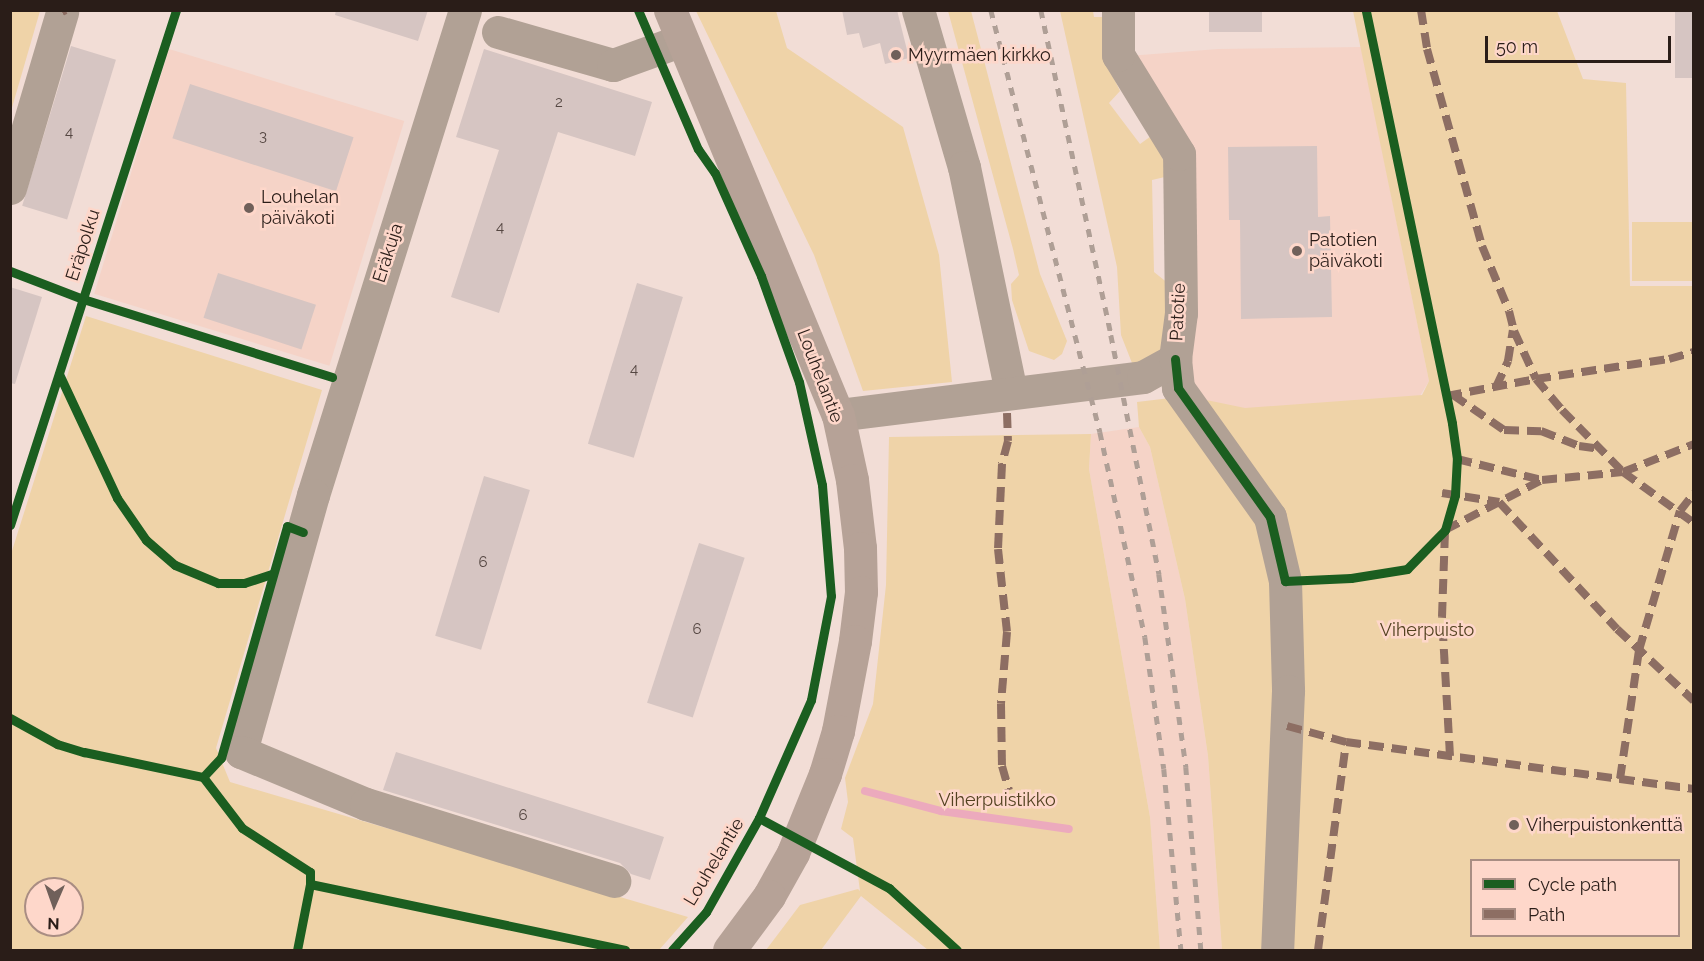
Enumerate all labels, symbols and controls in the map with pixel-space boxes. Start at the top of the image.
scale bar [1488,24,1674,62]
text: 50 m [1496,36,1538,57]
place label: Myyrmäen kirkko [908,44,1051,66]
marker: Myyrmäen kirkko [889,48,903,62]
house number: 2 [555,94,563,112]
house number: 4 [65,124,73,142]
house number: 3 [259,128,267,146]
place label: Louhelan päiväkoti [261,187,339,230]
marker: Louhelan päiväkoti [242,201,256,215]
street label: Eräpolku [61,207,105,283]
house number: 4 [496,219,504,237]
street label: Eräkuja [368,221,408,285]
place label: Patotien päiväkoti [1309,230,1383,272]
marker: Patotien päiväkoti [1290,244,1304,258]
street label: Patotie [1166,283,1190,341]
street label: Louhelantie [792,326,848,426]
house number: 4 [630,361,638,379]
house number: 6 [478,554,488,572]
park label: Viherpuisto [1380,619,1474,641]
house number: 6 [692,621,702,639]
park label: Viherpuistikko [938,789,1056,811]
house number: 6 [518,807,528,825]
street label: Louhelantie [679,814,749,910]
place label: Viherpuistonkenttä [1526,814,1683,836]
marker: Viherpuistonkenttä [1507,818,1521,832]
legend [1470,859,1680,937]
text: Cycle path [1528,874,1617,895]
north arrow [24,877,84,937]
text: Path [1528,904,1565,925]
text: N [47,914,60,933]

